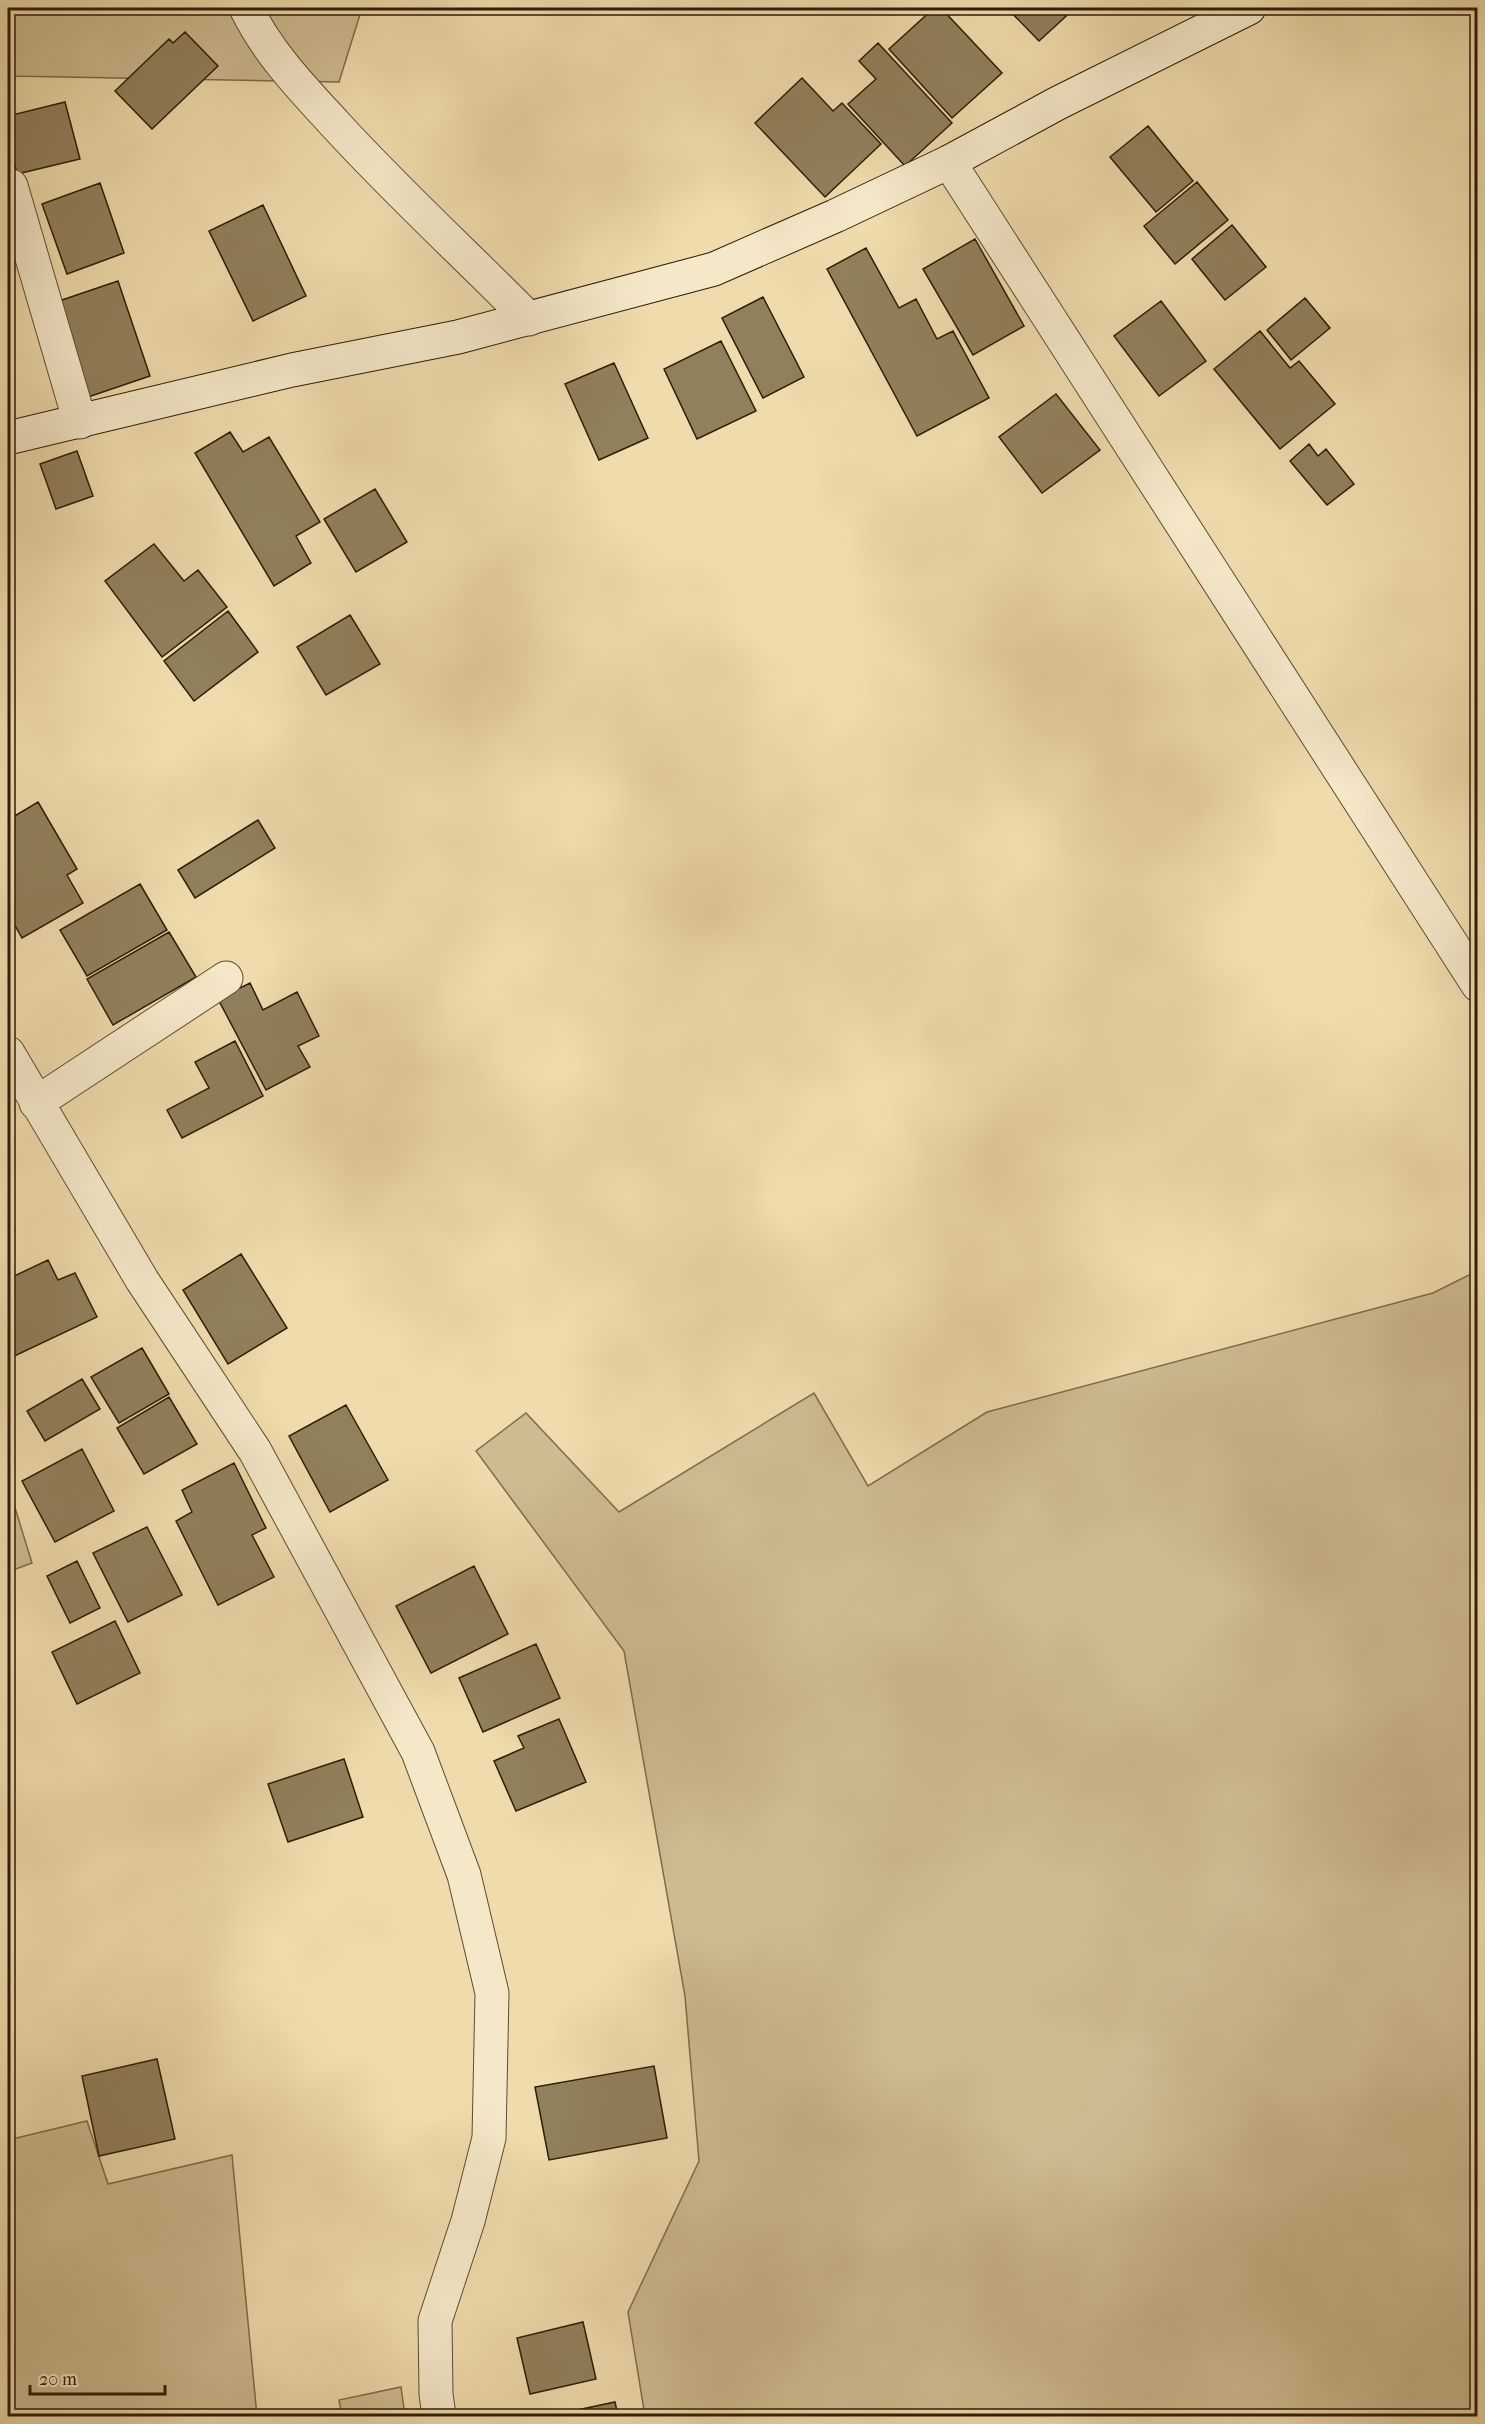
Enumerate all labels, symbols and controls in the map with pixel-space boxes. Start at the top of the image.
scale bar [30,2358,165,2396]
text: 20 m [39,2369,77,2390]

